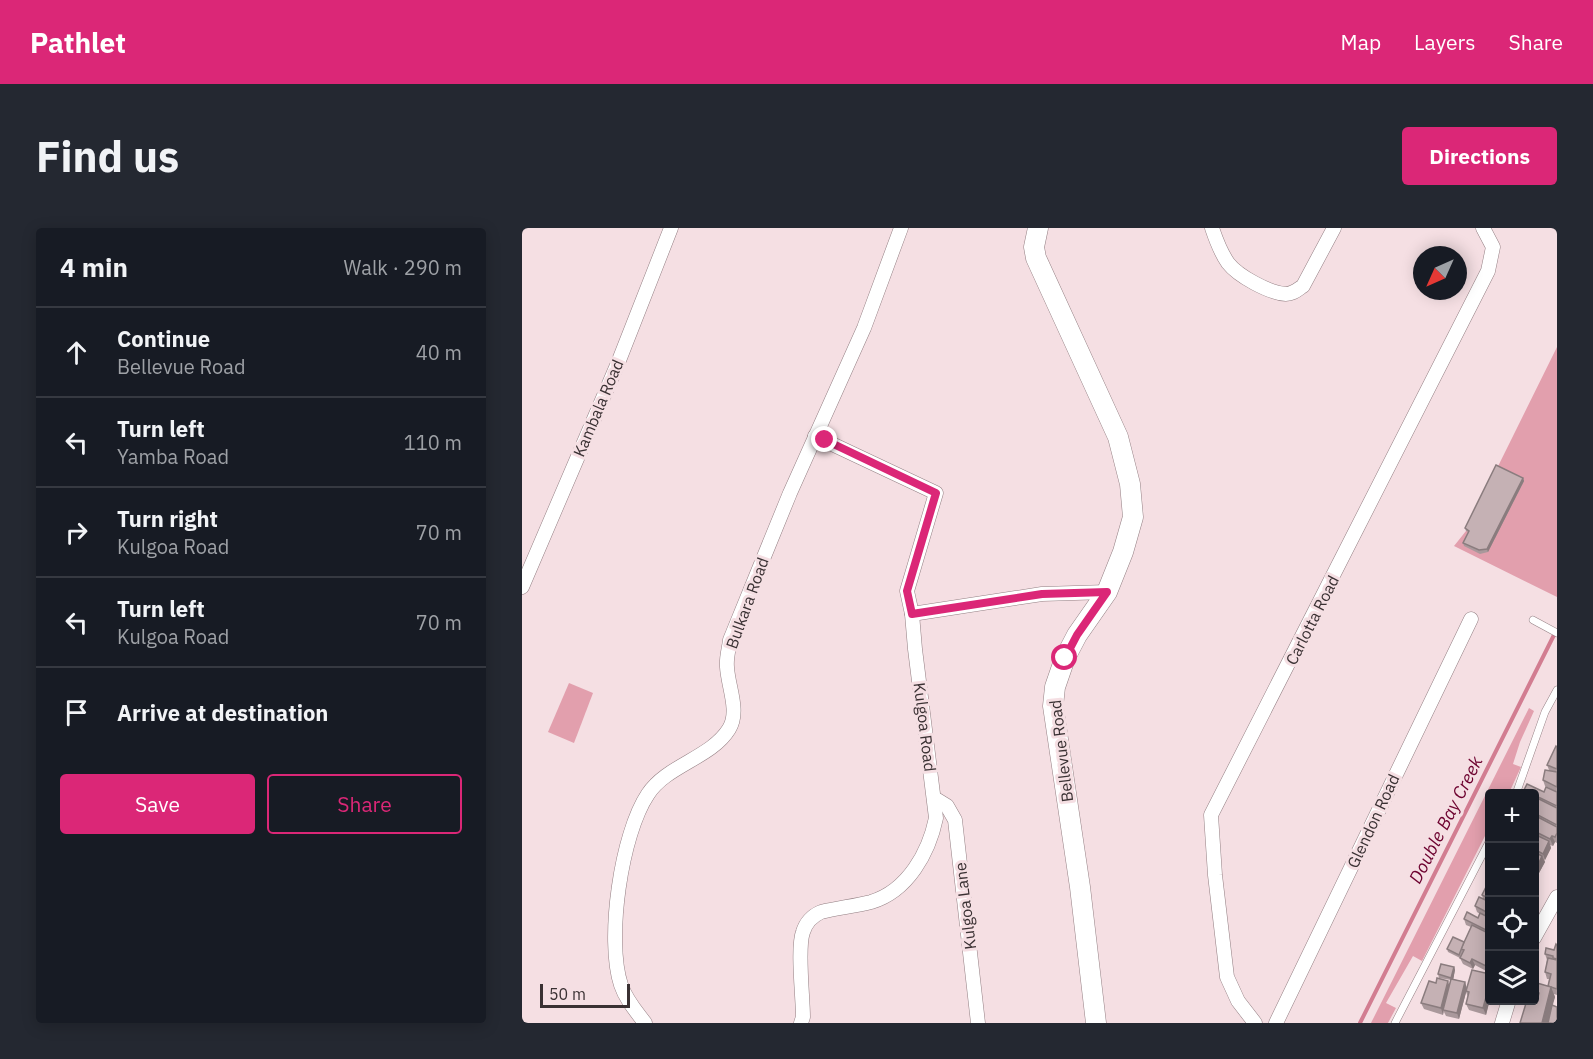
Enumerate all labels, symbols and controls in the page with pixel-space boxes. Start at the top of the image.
text: Pathlet [30,24,126,61]
text: Map [1341,28,1381,56]
text: Layers [1414,28,1476,56]
text: Share [1509,28,1563,56]
button: Directions [1402,127,1557,185]
text: Find us [36,129,179,184]
north arrow [1413,246,1467,300]
text: 4 min [60,250,128,284]
text: Walk · 290 m [344,254,462,281]
text: Continue [117,324,210,353]
icon: ahead [60,336,93,369]
text: 40 m [416,339,462,366]
text: Bellevue Road [117,353,246,380]
street label: Kambala Road [569,356,627,460]
text: Turn left [117,414,205,443]
icon: left [60,426,93,459]
route end [811,426,837,452]
text: 110 m [404,429,462,456]
text: Yamba Road [117,443,229,470]
text: Turn right [117,504,218,533]
icon: right [60,516,93,549]
text: 70 m [416,519,462,546]
text: Kulgoa Road [117,533,229,560]
street label: Bulkara Road [721,555,773,651]
street label: Carlotta Road [1281,572,1343,668]
text: Turn left [117,594,205,623]
icon: left [60,606,93,639]
text: 70 m [416,609,462,636]
text: Kulgoa Road [117,623,229,650]
route start [1051,644,1077,670]
street label: Kulgoa Road [910,681,940,773]
icon: arrive [60,696,93,729]
text: Arrive at destination [117,698,328,727]
street label: Bellevue Road [1045,699,1077,803]
water label: Double Bay Creek [1404,752,1488,887]
street label: Glendon Road [1343,771,1403,871]
button: Save [60,774,255,834]
button: Share [267,774,462,834]
map controls [1485,789,1539,1005]
button: + [1485,789,1539,843]
button: − [1485,843,1539,897]
street label: Kulgoa Lane [950,861,980,951]
button: locate [1485,897,1539,951]
button: layers [1485,951,1539,1005]
scale bar [540,981,630,1008]
text: 50 m [549,984,586,1004]

